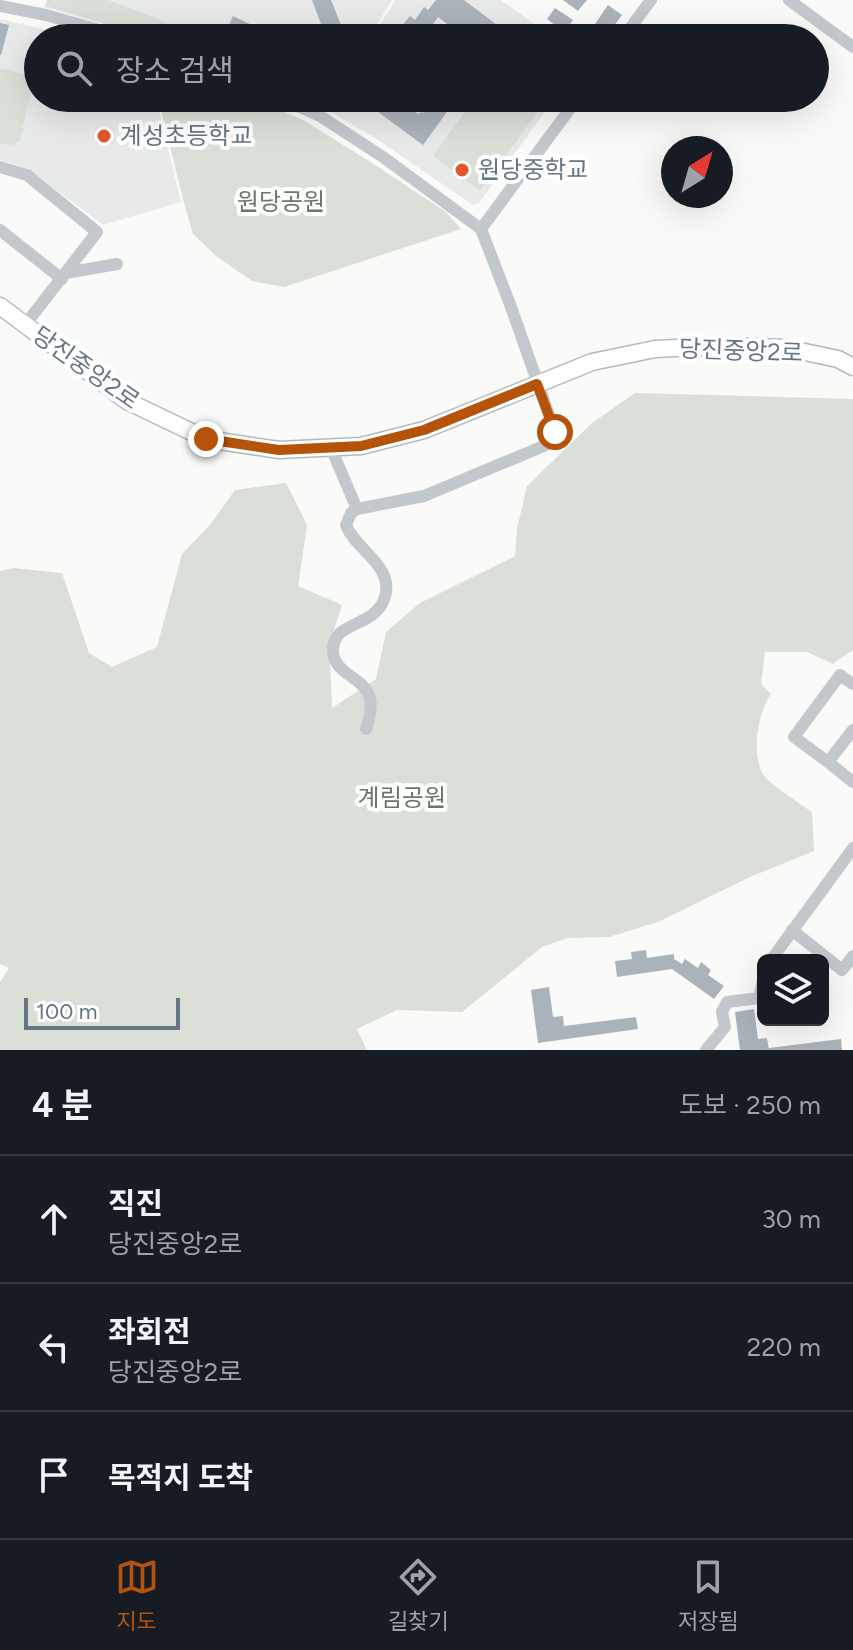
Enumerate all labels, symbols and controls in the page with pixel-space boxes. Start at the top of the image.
search box [24,24,829,112]
icon: search [52,46,96,90]
text: 장소 검색 [116,52,234,89]
place label: 계성초등학교 [120,121,252,150]
marker: 계성초등학교 [95,127,113,145]
north arrow [661,136,733,208]
place label: 원당중학교 [478,155,588,184]
marker: 원당중학교 [453,161,471,179]
park label: 원당공원 [237,187,325,216]
street label: 당진중앙2로 [27,320,145,415]
street label: 당진중앙2로 [679,334,803,367]
route start [537,414,573,450]
route end [188,421,224,457]
park label: 계림공원 [358,783,446,812]
map controls [757,954,829,1026]
button: layers [757,954,829,1026]
scale bar [24,994,180,1030]
text: 100 m [36,998,97,1025]
text: 4 분 [32,1085,93,1126]
text: 도보 · 250 m [679,1089,821,1121]
text: 직진 [108,1185,163,1222]
icon: ahead [32,1197,76,1241]
text: 30 m [762,1203,821,1235]
text: 당진중앙2로 [108,1228,242,1260]
text: 좌회전 [108,1313,191,1350]
icon: left [32,1325,76,1369]
text: 220 m [747,1331,821,1363]
text: 당진중앙2로 [108,1356,242,1388]
icon: arrive [32,1453,76,1497]
text: 목적지 도착 [108,1459,253,1496]
tab: 지도 [115,1555,159,1635]
tab: 길찾기 [388,1555,448,1635]
tab: 저장됨 [678,1555,738,1635]

